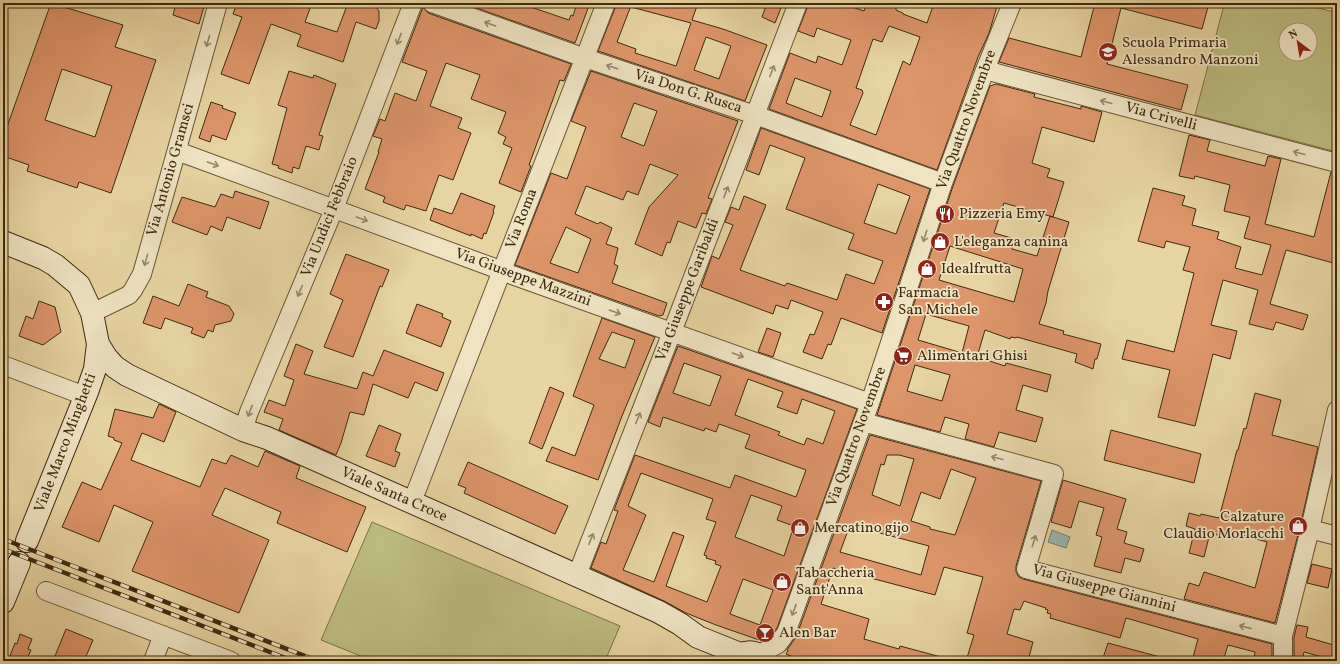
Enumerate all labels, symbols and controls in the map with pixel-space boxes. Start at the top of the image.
one-way arrow [484,19,496,27]
north arrow [1278,22,1318,62]
text: N [1286,26,1301,43]
one-way arrow [395,33,403,45]
place label: Scuola Primaria Alessandro Manzoni [1122,33,1259,71]
one-way arrow [204,34,211,47]
school or university icon: Scuola Primaria Alessandro Manzoni [1097,41,1119,63]
street label: Via Quattro Novembre [932,47,1002,193]
one-way arrow [606,63,619,70]
street label: Via Don G. Rusca [631,65,745,119]
one-way arrow [769,65,777,77]
street label: Via Crivelli [1123,97,1199,137]
one-way arrow [1100,98,1113,105]
street label: Via Antonio Gramsci [142,101,200,239]
one-way arrow [1293,148,1306,156]
street label: Via Undici Febbraio [296,154,364,280]
one-way arrow [207,161,219,169]
street label: Via Roma [501,186,543,252]
one-way arrow [722,187,730,199]
restaurant icon: Pizzeria Emy [934,203,956,225]
place label: Pizzeria Emy [959,204,1045,225]
street label: Via Giuseppe Garibaldi [651,215,725,365]
one-way arrow [355,216,368,223]
one-way arrow [921,230,929,242]
shop icon: L'eleganza canina [929,231,951,253]
place label: L'eleganza canina [954,232,1068,253]
street label: Via Giuseppe Mazzini [452,244,594,312]
one-way arrow [142,253,149,266]
shop icon: Idealfrutta [916,258,938,280]
place label: Idealfrutta [941,259,1012,280]
place label: Farmacia San Michele [898,283,978,321]
one-way arrow [296,284,303,296]
pharmacy icon: Farmacia San Michele [873,291,895,313]
one-way arrow [608,309,621,316]
supermarket icon: Alimentari Ghisi [892,345,914,367]
place label: Alimentari Ghisi [917,346,1028,367]
one-way arrow [731,352,743,360]
street label: Via Quattro Novembre [822,364,892,510]
street label: Viale Marco Minghetti [30,370,102,516]
one-way arrow [246,404,254,416]
one-way arrow [635,413,643,425]
one-way arrow [991,454,1004,461]
street label: Viale Santa Croce [337,462,451,528]
place label: Calzature Claudio Morlacchi [1163,507,1284,545]
shop icon: Calzature Claudio Morlacchi [1287,515,1309,537]
shop icon: Mercatino gijo [789,517,811,539]
place label: Mercatino gijo [814,518,909,539]
one-way arrow [587,533,595,545]
one-way arrow [1031,535,1038,548]
street label: Via Giuseppe Giannini [1030,560,1178,618]
place label: Tabaccheria Sant'Anna [796,563,874,601]
shop icon: Tabaccheria Sant'Anna [771,571,793,593]
one-way arrow [790,604,798,616]
bar icon: Alen Bar [754,622,776,644]
one-way arrow [1239,622,1252,630]
place label: Alen Bar [779,623,836,644]

